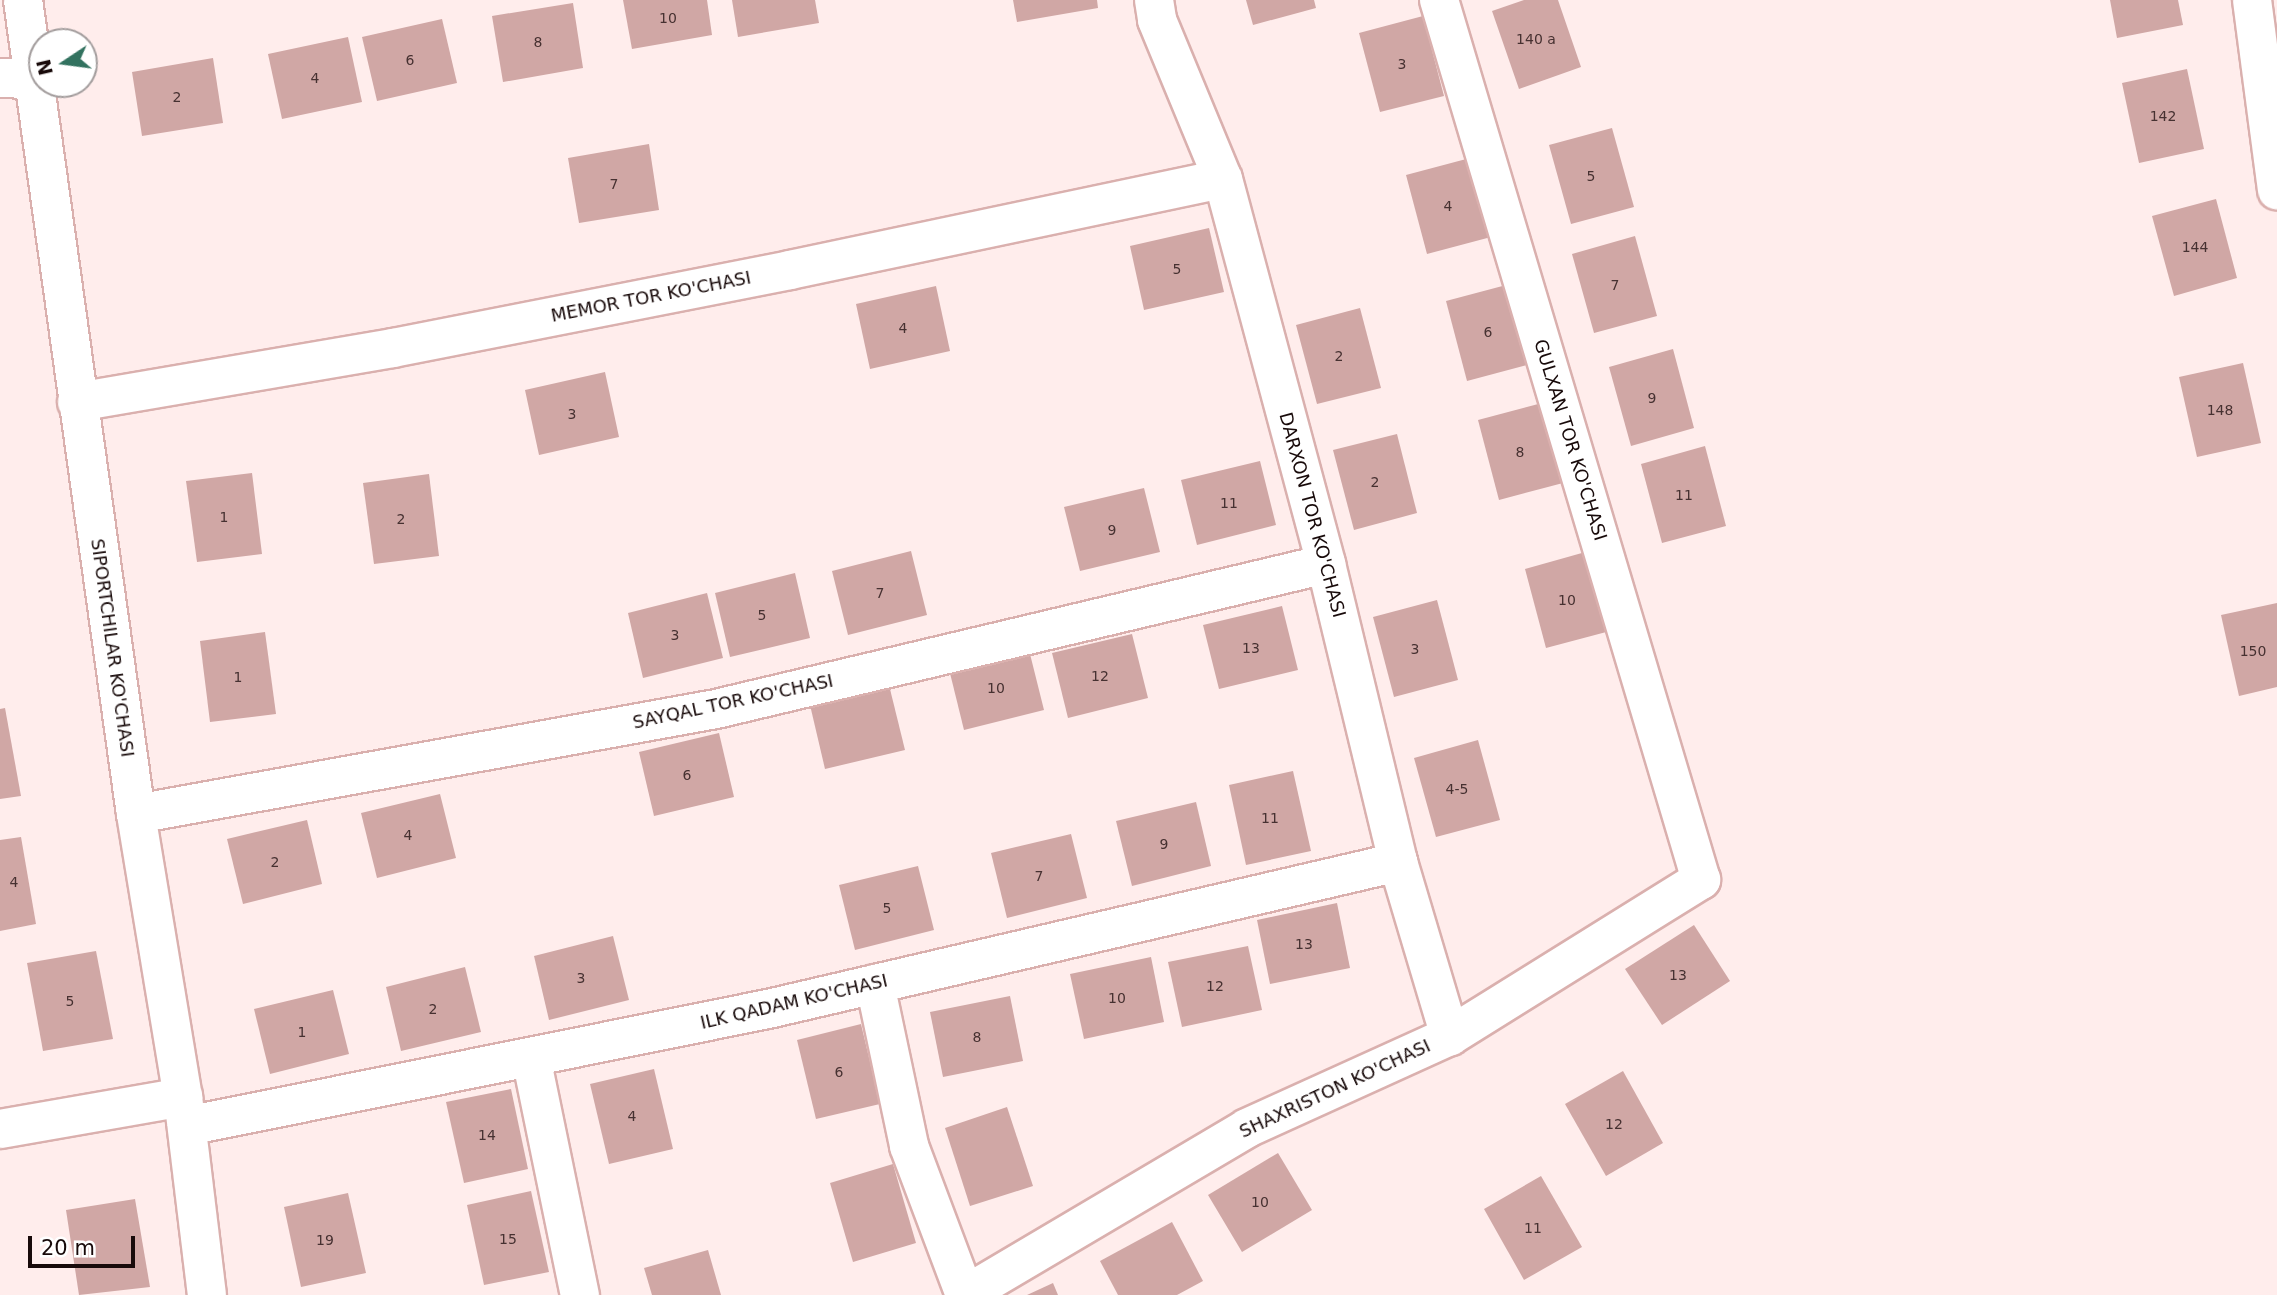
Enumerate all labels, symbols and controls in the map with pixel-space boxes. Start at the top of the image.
house number: 10 [659,10,677,26]
north arrow [28,28,98,98]
house number: 140 а [1516,31,1556,47]
house number: 8 [534,34,542,50]
house number: 6 [406,52,414,68]
house number: 3 [1398,56,1406,72]
text: N [32,57,57,77]
house number: 4 [311,70,319,86]
house number: 2 [173,89,181,105]
house number: 142 [2150,108,2176,124]
house number: 5 [1587,168,1595,184]
house number: 7 [610,176,618,192]
house number: 4 [1444,198,1452,214]
house number: 144 [2182,239,2208,255]
house number: 5 [1173,261,1181,277]
street label: MEMOR TOR KO'CHASI [549,267,753,327]
house number: 7 [1611,277,1619,293]
house number: 4 [899,320,907,336]
house number: 6 [1484,324,1492,340]
street label: GULXAN TOR KO'CHASI [1529,337,1611,543]
house number: 2 [1335,348,1343,364]
house number: 9 [1648,390,1656,406]
house number: 148 [2207,402,2233,418]
house number: 3 [568,406,576,422]
street label: DARXON TOR KO'CHASI [1274,410,1350,620]
house number: 8 [1516,444,1524,460]
house number: 2 [1371,474,1379,490]
house number: 11 [1675,487,1693,503]
house number: 11 [1220,495,1238,511]
house number: 1 [220,509,228,525]
house number: 2 [397,511,405,527]
house number: 9 [1108,522,1116,538]
street label: SIPORTCHILAR KO'CHASI [86,537,138,759]
house number: 7 [876,585,884,601]
house number: 10 [1558,592,1576,608]
house number: 5 [758,607,766,623]
house number: 3 [671,627,679,643]
house number: 13 [1242,640,1260,656]
house number: 3 [1411,641,1419,657]
house number: 150 [2240,643,2266,659]
house number: 12 [1091,668,1109,684]
house number: 1 [234,669,242,685]
street label: SAYQAL TOR KO'CHASI [631,670,835,734]
house number: 10 [987,680,1005,696]
house number: 6 [683,767,691,783]
house number: 4-5 [1446,781,1468,797]
house number: 11 [1261,810,1279,826]
house number: 4 [404,827,412,843]
house number: 9 [1160,836,1168,852]
house number: 2 [271,854,279,870]
house number: 7 [1035,868,1043,884]
house number: 4 [10,874,18,890]
house number: 5 [883,900,891,916]
house number: 13 [1295,936,1313,952]
house number: 13 [1669,967,1687,983]
house number: 3 [577,970,585,986]
street label: ILK QADAM KO'CHASI [698,970,890,1034]
house number: 12 [1206,978,1224,994]
house number: 10 [1108,990,1126,1006]
house number: 5 [66,993,74,1009]
house number: 2 [429,1001,437,1017]
house number: 1 [298,1024,306,1040]
house number: 8 [973,1029,981,1045]
street label: SHAXRISTON KO'CHASI [1236,1035,1434,1143]
house number: 6 [835,1064,843,1080]
house number: 4 [628,1108,636,1124]
house number: 12 [1605,1116,1623,1132]
house number: 14 [478,1127,496,1143]
house number: 10 [1251,1194,1269,1210]
house number: 11 [1524,1220,1542,1236]
scale bar [32,1222,138,1266]
house number: 15 [499,1231,517,1247]
house number: 19 [316,1232,334,1248]
text: 20 m [41,1236,95,1260]

